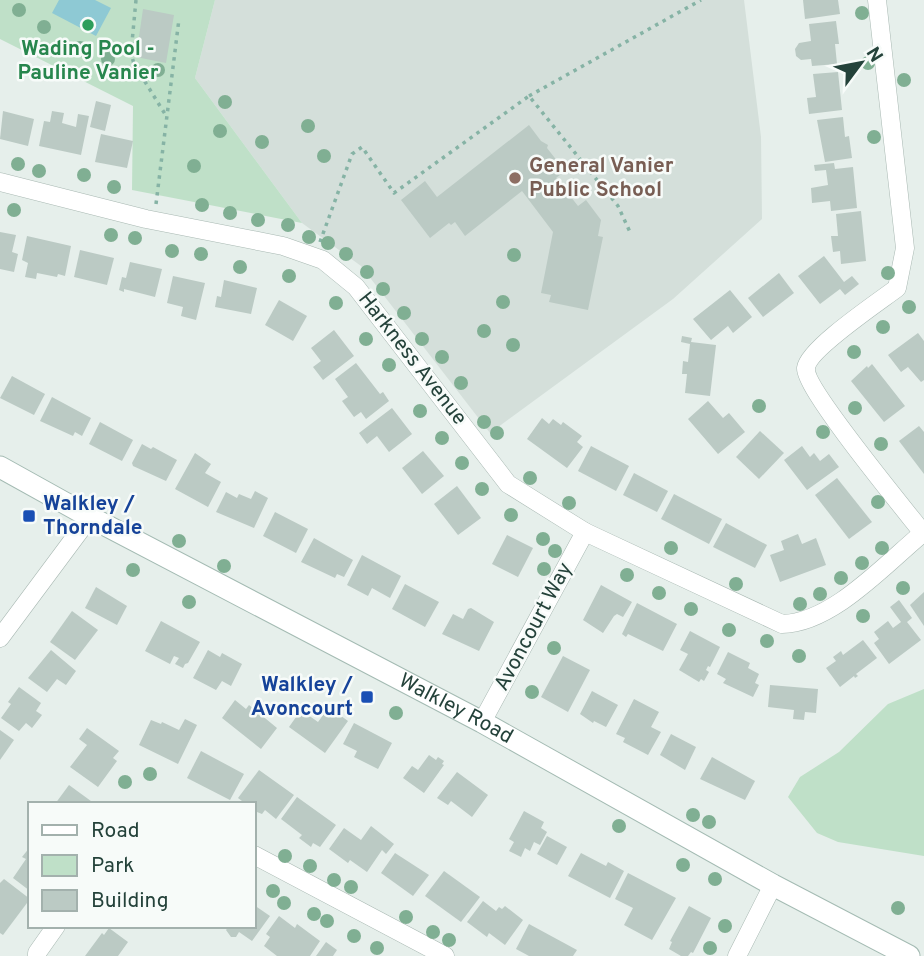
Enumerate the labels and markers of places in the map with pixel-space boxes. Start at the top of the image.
marker: Wading Pool - Pauline Vanier [80,17,96,33]
place label: Wading Pool - Pauline Vanier [17,36,159,87]
place label: General Vanier Public School [529,153,674,204]
marker: General Vanier Public School [507,170,523,186]
place label: Walkley / Thorndale [43,491,143,542]
marker: Walkley / Thorndale [21,508,37,524]
place label: Walkley / Avoncourt [251,672,353,723]
marker: Walkley / Avoncourt [359,689,375,705]

